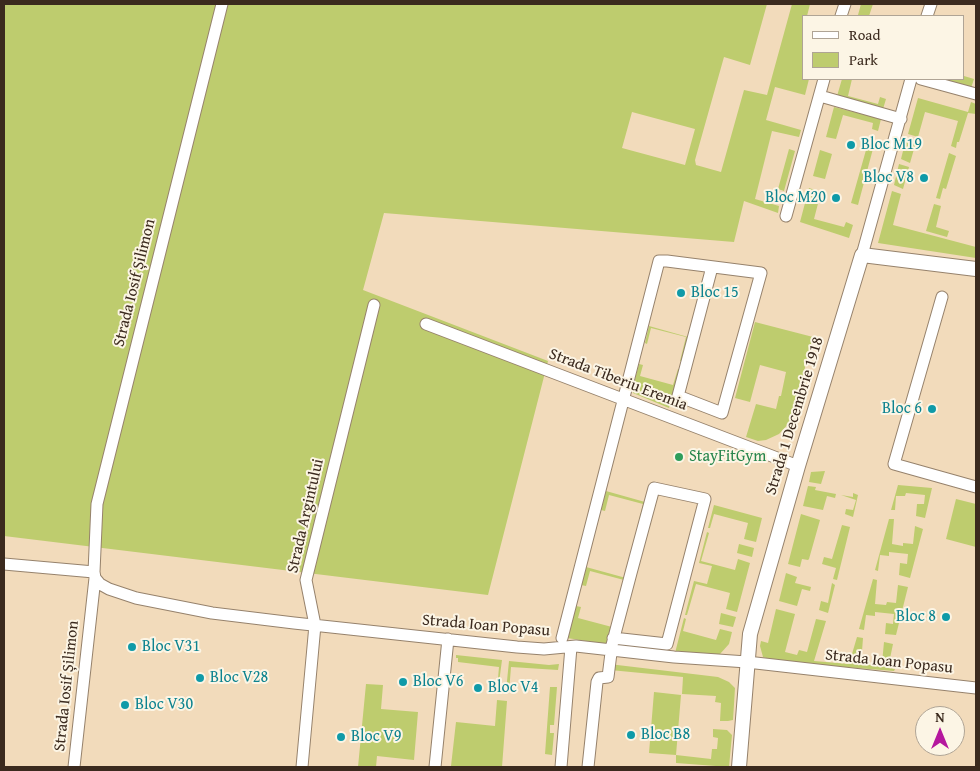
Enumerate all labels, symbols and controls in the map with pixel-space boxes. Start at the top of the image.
legend [802,15,965,80]
text: Road [849,24,880,45]
text: Park [849,49,878,70]
place label: Bloc M19 [861,135,922,155]
marker: Bloc M19 [845,139,857,151]
place label: Bloc V8 [863,168,914,188]
marker: Bloc V8 [918,172,930,184]
place label: Bloc M20 [765,188,826,208]
marker: Bloc M20 [830,192,842,204]
street label: Strada Iosif Șilimon [110,217,160,349]
place label: Bloc 15 [691,283,739,303]
marker: Bloc 15 [675,287,687,299]
street label: Strada 1 Decembrie 1918 [762,335,828,497]
street label: Strada Tiberiu Eremia [546,345,690,415]
place label: Bloc 6 [882,399,922,419]
marker: Bloc 6 [926,403,938,415]
place label: StayFitGym [689,447,766,467]
marker: StayFitGym [673,451,685,463]
street label: Strada Argintului [284,457,328,575]
place label: Bloc 8 [896,607,936,627]
street label: Strada Ioan Popasu [421,611,551,641]
marker: Bloc 8 [940,611,952,623]
street label: Strada Iosif Șilimon [51,620,83,752]
place label: Bloc V31 [142,637,200,657]
marker: Bloc V31 [126,641,138,653]
street label: Strada Ioan Popasu [824,646,954,678]
place label: Bloc V28 [210,668,268,688]
marker: Bloc V28 [194,672,206,684]
place label: Bloc V6 [413,672,464,692]
marker: Bloc V6 [397,676,409,688]
place label: Bloc V4 [488,678,539,698]
marker: Bloc V4 [472,682,484,694]
place label: Bloc V30 [135,695,193,715]
marker: Bloc V30 [119,699,131,711]
north arrow [915,706,965,756]
text: N [935,707,945,727]
place label: Bloc B8 [641,725,690,745]
place label: Bloc V9 [351,727,402,747]
marker: Bloc B8 [625,729,637,741]
marker: Bloc V9 [335,731,347,743]

